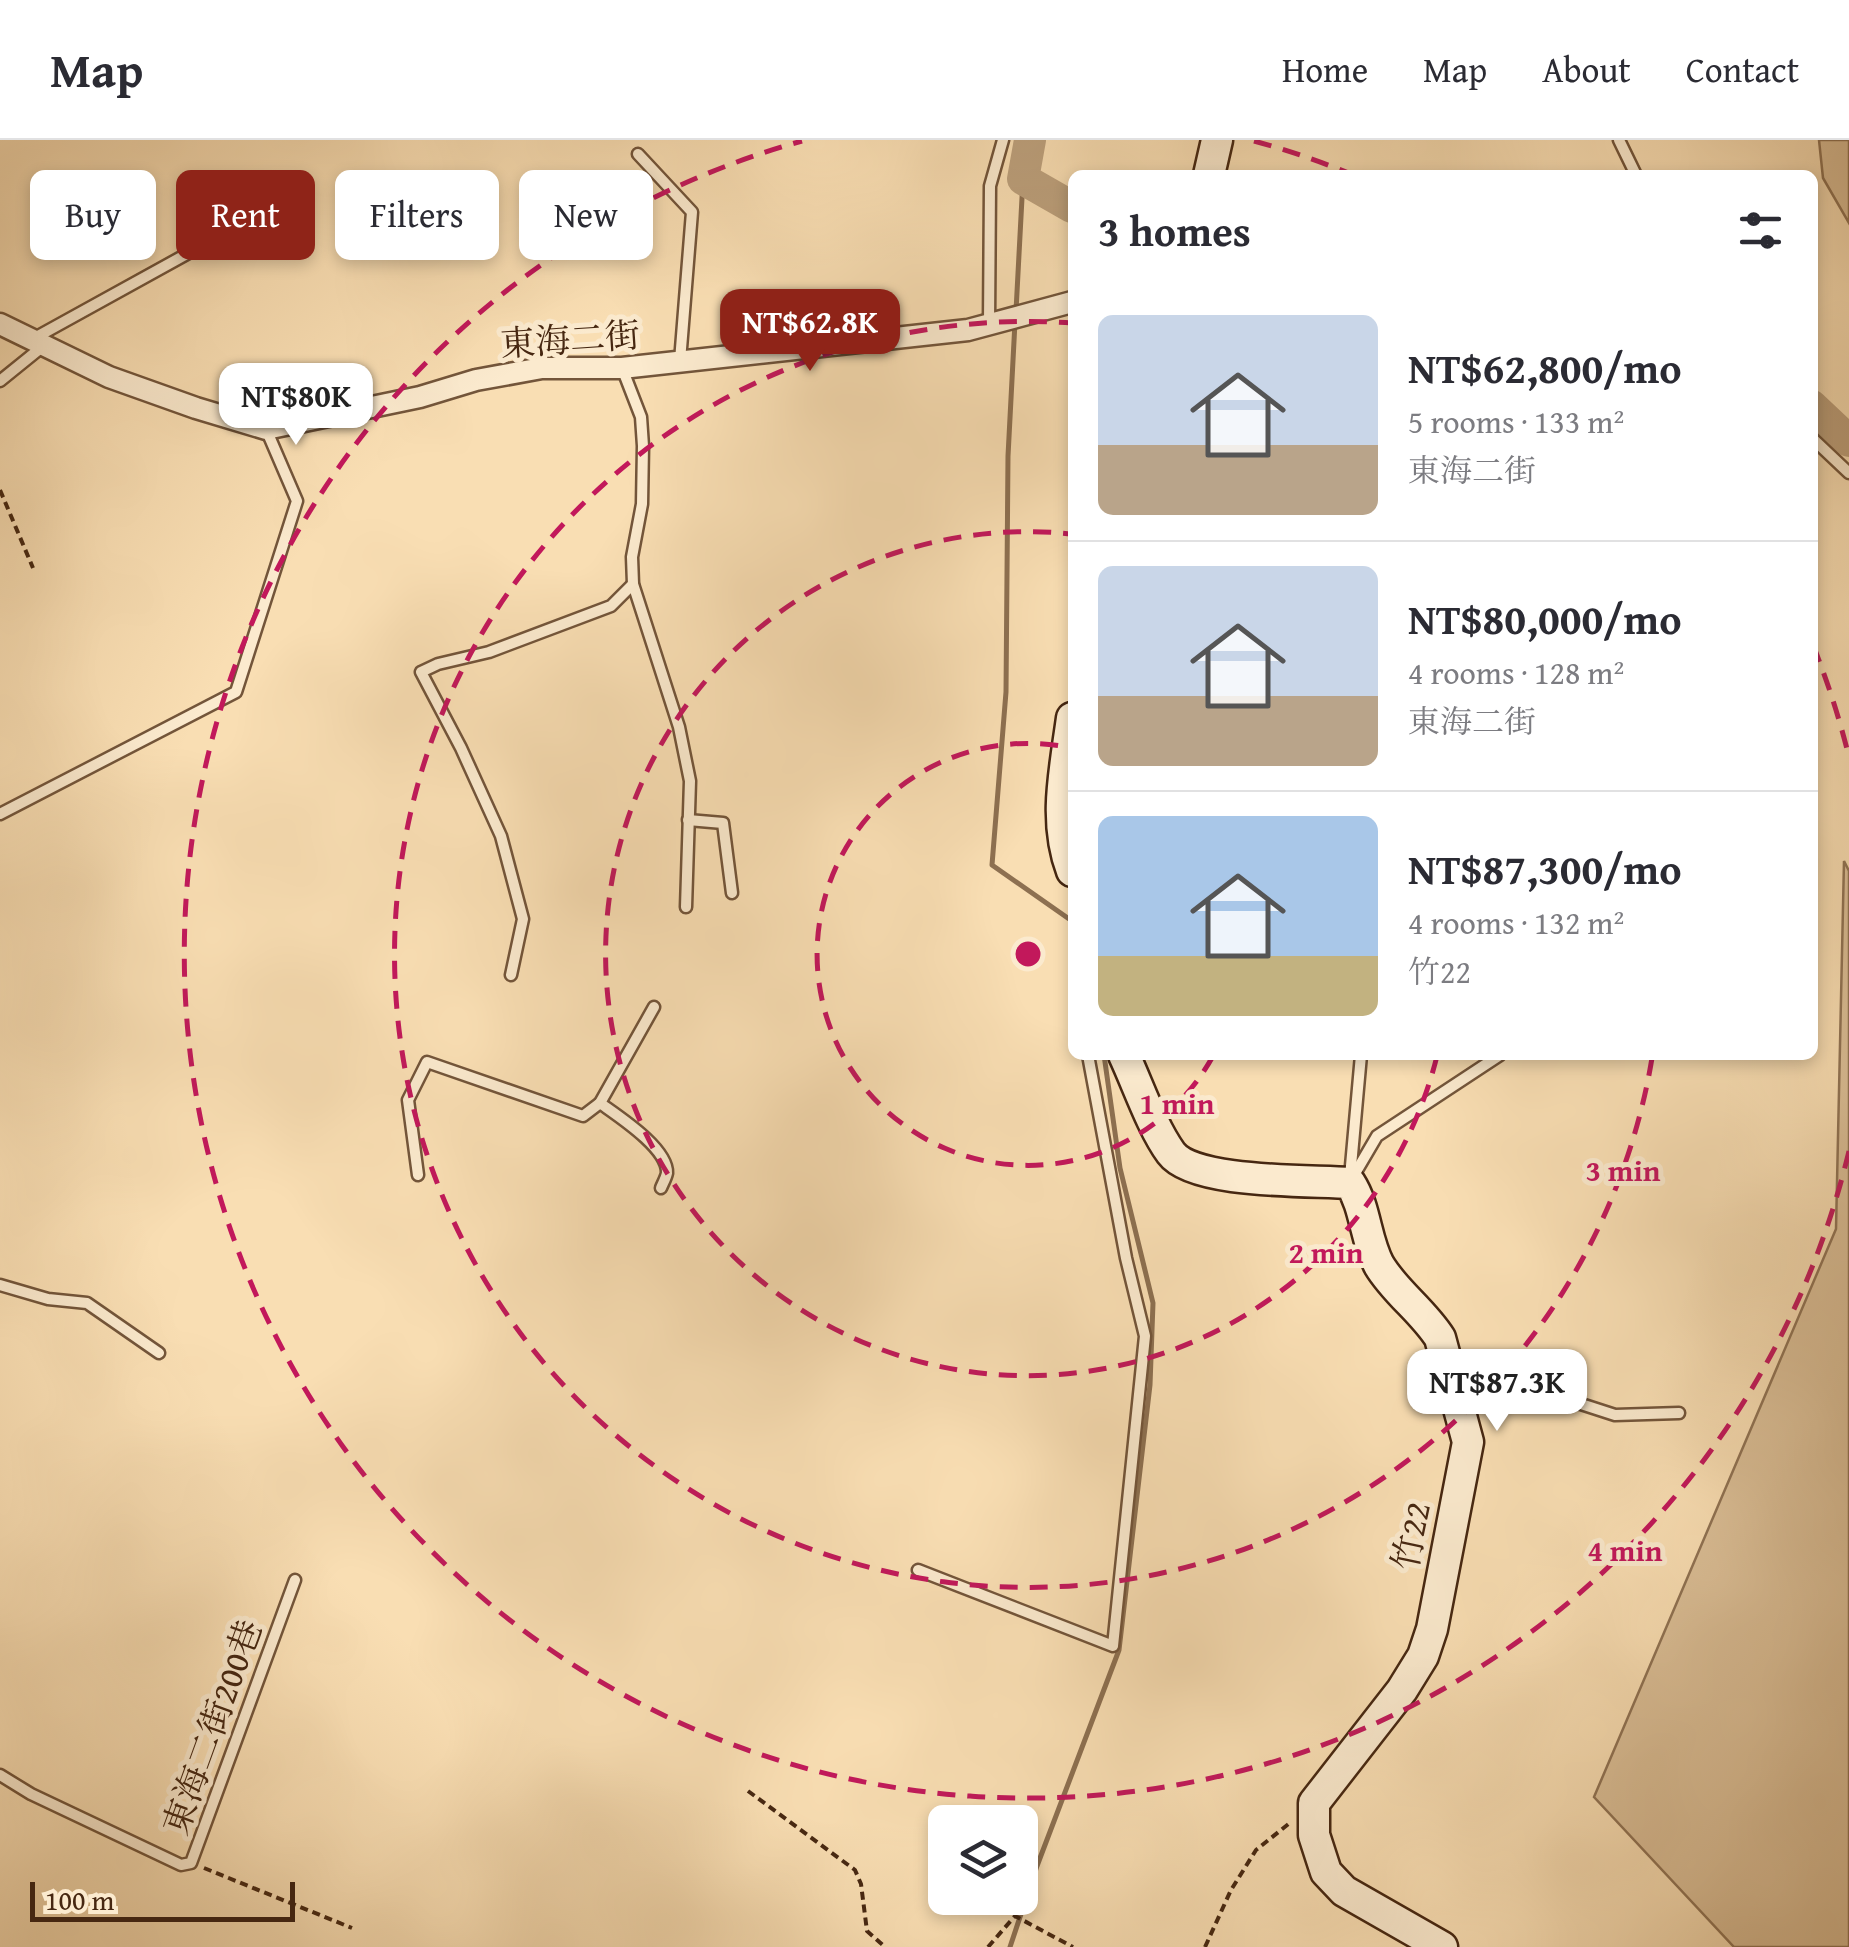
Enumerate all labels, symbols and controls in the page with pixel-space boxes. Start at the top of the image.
text: Map [50,34,143,105]
text: Home [1282,44,1368,95]
text: Map [1423,44,1487,95]
text: About [1542,44,1631,95]
text: Contact [1686,44,1799,95]
chip: Buy [30,170,156,260]
chip: Rent [176,170,315,260]
chip: Filters [335,170,499,260]
chip: New [519,170,653,260]
text: 3 homes [1098,200,1251,261]
icon: filters [1733,203,1788,258]
pin: NT$62.8K [707,289,913,374]
text: NT$62.8K [742,298,878,345]
street label: 東海二街 [498,309,642,369]
text: NT$62,800/mo [1408,337,1682,398]
icon: home [1178,355,1298,475]
pin: NT$80K [215,363,377,448]
text: NT$80K [241,372,351,419]
text: 5 rooms · 133 m² [1408,398,1624,445]
text: 東海二街 [1408,447,1536,494]
text: NT$80,000/mo [1408,588,1682,649]
icon: home [1178,606,1298,726]
text: 4 rooms · 128 m² [1408,649,1624,696]
text: 東海二街 [1408,698,1536,745]
text: NT$87,300/mo [1408,838,1682,899]
icon: home [1178,856,1298,976]
text: 4 rooms · 132 m² [1408,899,1624,946]
centre of rings [1010,936,1046,972]
text: 竹22 [1408,948,1471,995]
text: 1 min [1140,1081,1215,1125]
text: 3 min [1586,1148,1661,1192]
text: 2 min [1289,1230,1364,1274]
pin: NT$87.3K [1394,1349,1600,1434]
text: NT$87.3K [1429,1358,1565,1405]
street label: 竹22 [1379,1497,1443,1575]
text: 4 min [1588,1528,1663,1572]
street label: 東海二街200巷 [149,1612,275,1842]
map controls [928,1805,1038,1915]
button: layers [928,1805,1038,1915]
scale bar [30,1877,295,1922]
text: 100 m [45,1879,114,1920]

